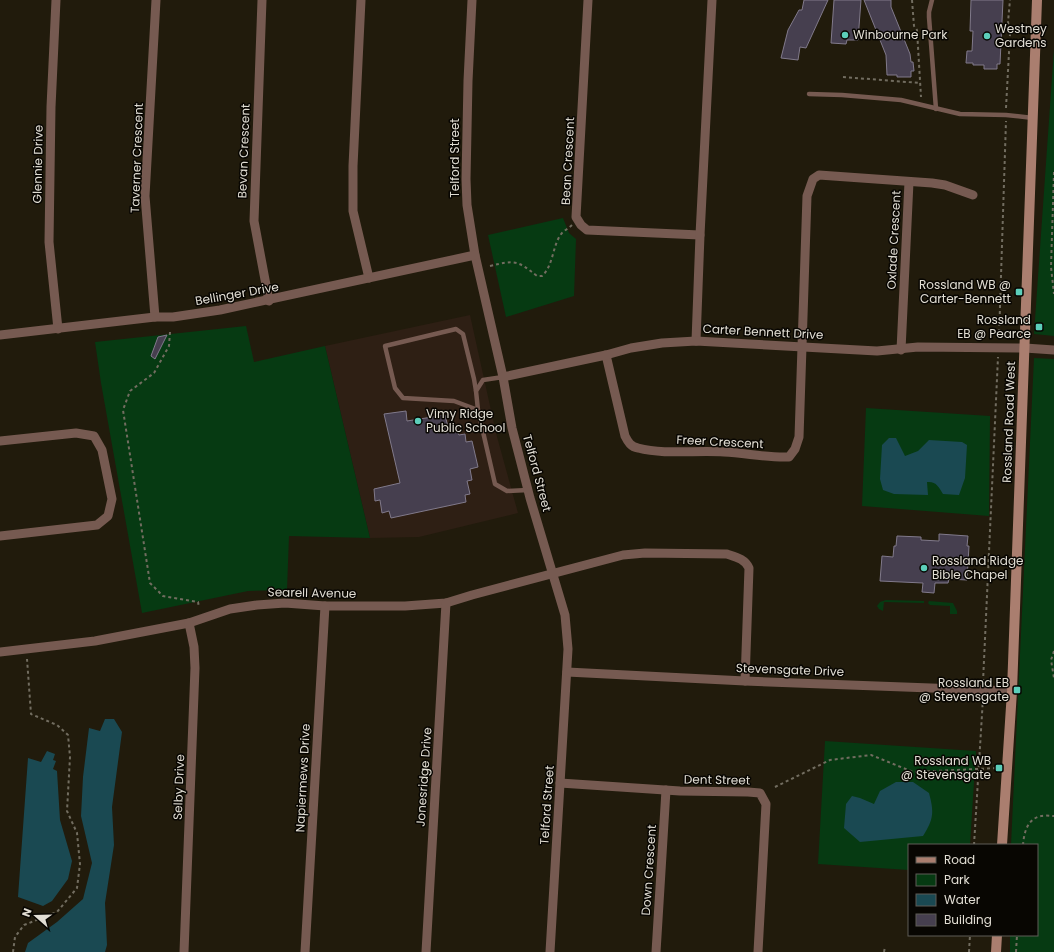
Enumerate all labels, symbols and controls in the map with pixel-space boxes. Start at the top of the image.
place label: Westney Gardens [995,20,1047,51]
place label: Winbourne Park [853,26,948,43]
marker: Winbourne Park [840,30,850,40]
marker: Westney Gardens [982,31,992,41]
street label: Taverner Crescent [126,103,147,213]
street label: Bevan Crescent [233,103,254,199]
street label: Bean Crescent [557,117,578,205]
street label: Telford Street [446,118,463,198]
street label: Glennie Drive [28,124,47,204]
street label: Oxlade Crescent [882,190,905,290]
place label: Rossland WB @ Carter-Bennett [919,276,1011,307]
street label: Bellinger Drive [194,278,280,309]
marker: Rossland WB @ Carter-Bennett [1014,287,1024,297]
place label: Rossland EB @ Pearce [957,311,1031,342]
street label: Carter Bennett Drive [702,320,824,343]
marker: Rossland EB @ Pearce [1034,322,1044,332]
street label: Rossland Road West [998,361,1019,483]
place label: Vimy Ridge Public School [426,405,506,436]
marker: Vimy Ridge Public School [413,416,423,426]
street label: Freer Crescent [676,431,764,452]
street label: Telford Street [519,432,556,513]
place label: Rossland Ridge Bible Chapel [932,552,1023,583]
marker: Rossland Ridge Bible Chapel [919,563,929,573]
street label: Searell Avenue [268,583,356,602]
street label: Stevensgate Drive [736,659,844,680]
place label: Rossland EB @ Stevensgate [919,674,1009,705]
marker: Rossland EB @ Stevensgate [1012,685,1022,695]
street label: Napiermews Drive [291,723,314,833]
street label: Jonesridge Drive [412,727,435,827]
place label: Rossland WB @ Stevensgate [901,752,991,783]
street label: Selby Drive [169,754,188,820]
marker: Rossland WB @ Stevensgate [994,763,1004,773]
street label: Telford Street [535,765,558,845]
street label: Dent Street [684,770,750,789]
street label: Down Crescent [637,824,660,916]
legend [908,844,1038,936]
text: Road [944,851,975,868]
text: Park [944,871,971,888]
text: Water [944,891,981,908]
north arrow [16,896,56,936]
text: N [18,906,36,919]
text: Building [944,911,992,928]

